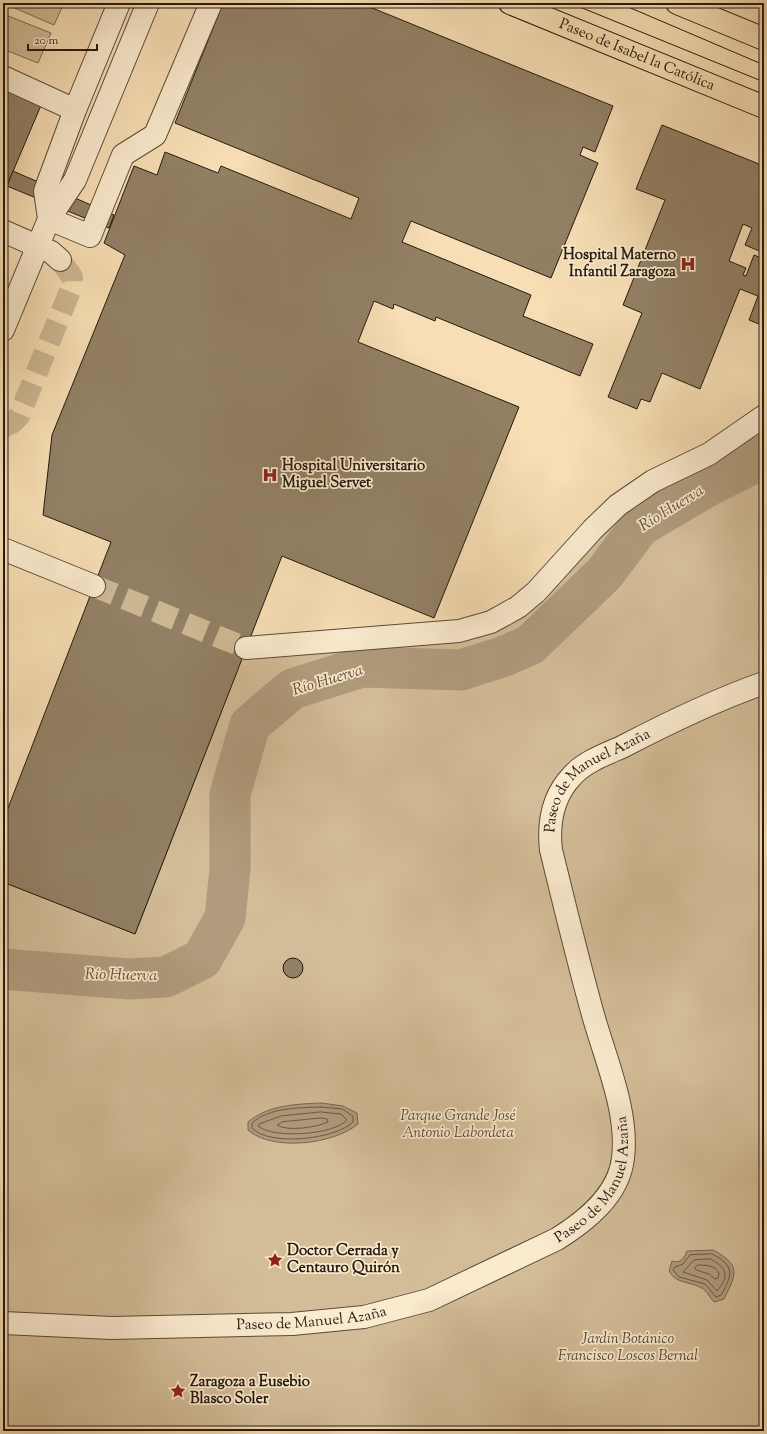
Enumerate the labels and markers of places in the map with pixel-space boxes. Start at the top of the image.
place label: Hospital Materno Infantil Zaragoza [563,245,676,283]
hospital icon: Hospital Materno Infantil Zaragoza [679,255,697,273]
place label: Hospital Universitario Miguel Servet [282,456,425,494]
hospital icon: Hospital Universitario Miguel Servet [261,466,279,484]
place label: Doctor Cerrada y Centauro Quirón [287,1241,400,1279]
place icon: Doctor Cerrada y Centauro Quirón [266,1251,284,1269]
place label: Zaragoza a Eusebio Blasco Soler [190,1372,310,1410]
place icon: Zaragoza a Eusebio Blasco Soler [169,1382,187,1400]

